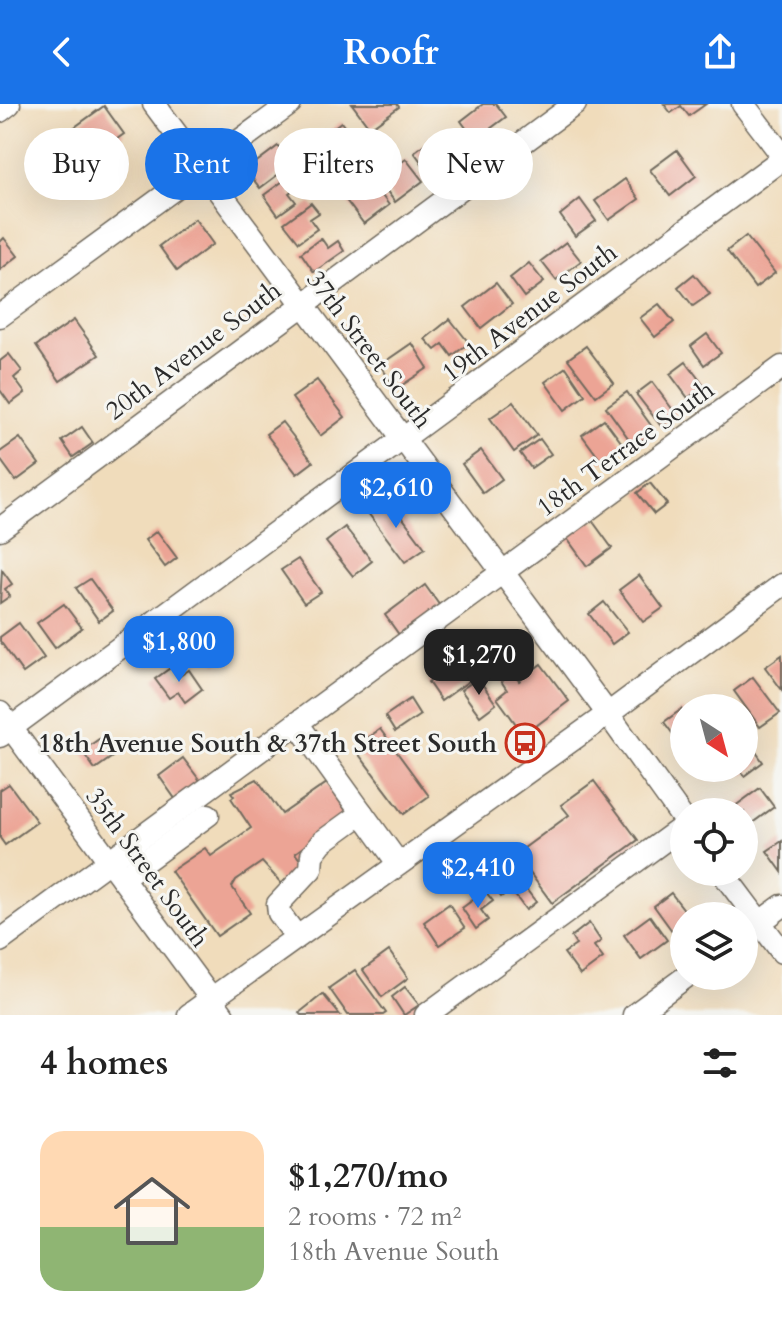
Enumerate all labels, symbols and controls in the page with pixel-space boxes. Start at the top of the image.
text: Roofr [343,28,439,77]
icon: back [40,30,84,74]
icon: share [698,30,742,74]
chip: Buy [24,128,129,200]
chip: Rent [145,128,258,200]
chip: Filters [274,128,402,200]
chip: New [418,128,533,200]
street label: 19th Avenue South [434,235,624,390]
street label: 37th Street South [299,263,441,435]
street label: 20th Avenue South [98,273,288,428]
street label: 18th Terrace South [529,372,721,525]
pin: $2,610 [331,462,461,530]
text: $2,610 [359,470,433,505]
pin: $1,800 [114,616,244,684]
text: $1,800 [142,624,216,659]
pin: $1,270 [414,629,544,697]
text: $1,270 [442,637,516,672]
north arrow [670,694,758,782]
map controls [670,694,758,990]
bus stop icon: 18th Avenue South & 37th Street South [504,722,546,764]
place label: 18th Avenue South & 37th Street South [38,726,497,761]
street label: 35th Street South [78,780,217,954]
button: locate [670,798,758,886]
pin: $2,410 [413,842,543,910]
text: $2,410 [441,850,515,885]
button: layers [670,902,758,990]
text: 4 homes [40,1040,168,1086]
icon: filters [698,1041,742,1085]
text: $1,270/mo [288,1153,448,1199]
icon: home [104,1163,200,1259]
text: 2 rooms · 72 m² [288,1199,461,1234]
text: 18th Avenue South [288,1234,499,1269]

